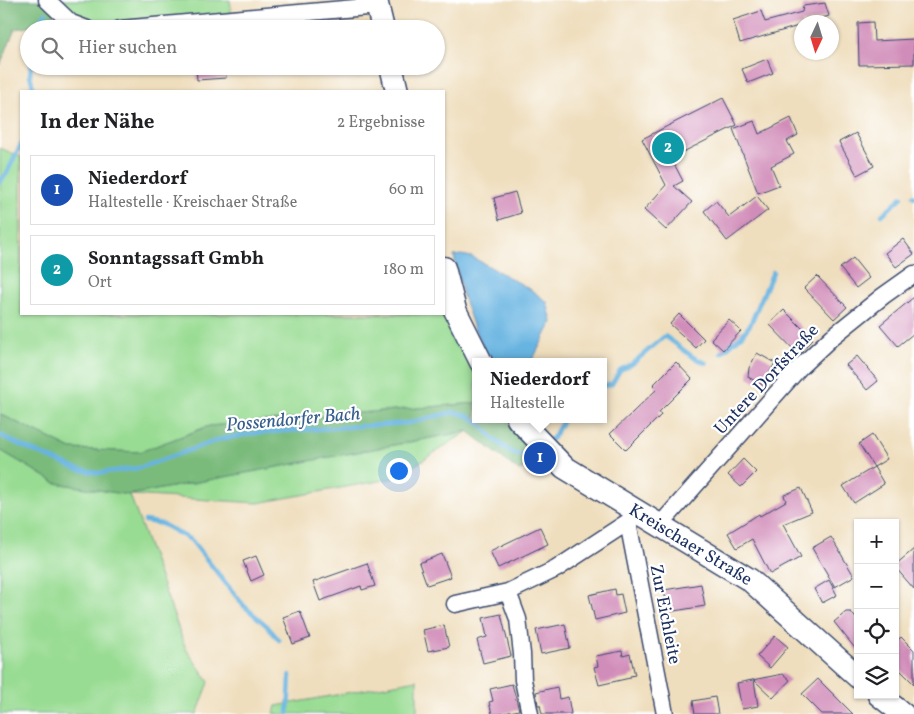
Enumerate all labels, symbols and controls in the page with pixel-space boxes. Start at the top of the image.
north arrow [794,15,839,60]
search box [20,20,445,75]
icon: search [38,34,66,62]
text: Hier suchen [78,35,177,61]
text: In der Nähe [40,108,155,137]
text: 2 Ergebnisse [337,112,425,134]
pin: 2 [652,129,684,167]
text: Niederdorf [88,166,187,192]
text: 1 [54,179,60,201]
text: 60 m [389,179,424,201]
text: Haltestelle · Kreischaer Straße [88,192,297,214]
text: Sonntagssaft Gmbh [88,246,264,272]
text: 2 [53,259,61,281]
text: 180 m [383,259,424,281]
text: Ort [88,272,112,294]
street label: Untere Dorfstraße [709,319,825,441]
popup [472,358,607,423]
text: Niederdorf [490,367,589,393]
text: Haltestelle [490,393,565,415]
water label: Possendorfer Bach [225,401,361,439]
pin: 1 [524,439,556,477]
your location [386,458,412,484]
street label: Kreischaer Straße [624,498,757,593]
map controls [854,519,899,699]
button: + [854,519,899,564]
street label: Zur Eichleite [643,562,686,666]
button: − [854,564,899,609]
button: locate [854,609,899,654]
button: layers [854,654,899,699]

